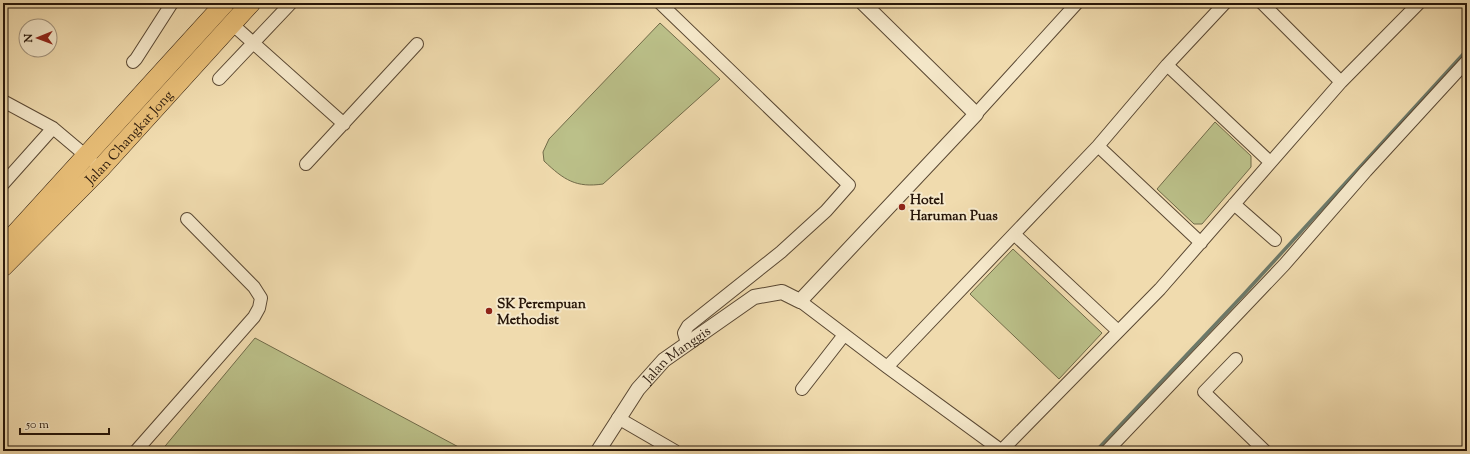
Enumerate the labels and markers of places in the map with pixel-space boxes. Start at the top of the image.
place label: Hotel Haruman Puas [910,191,998,227]
marker: Hotel Haruman Puas [897,202,907,212]
place label: SK Perempuan Methodist [497,295,587,331]
marker: SK Perempuan Methodist [484,306,494,316]

